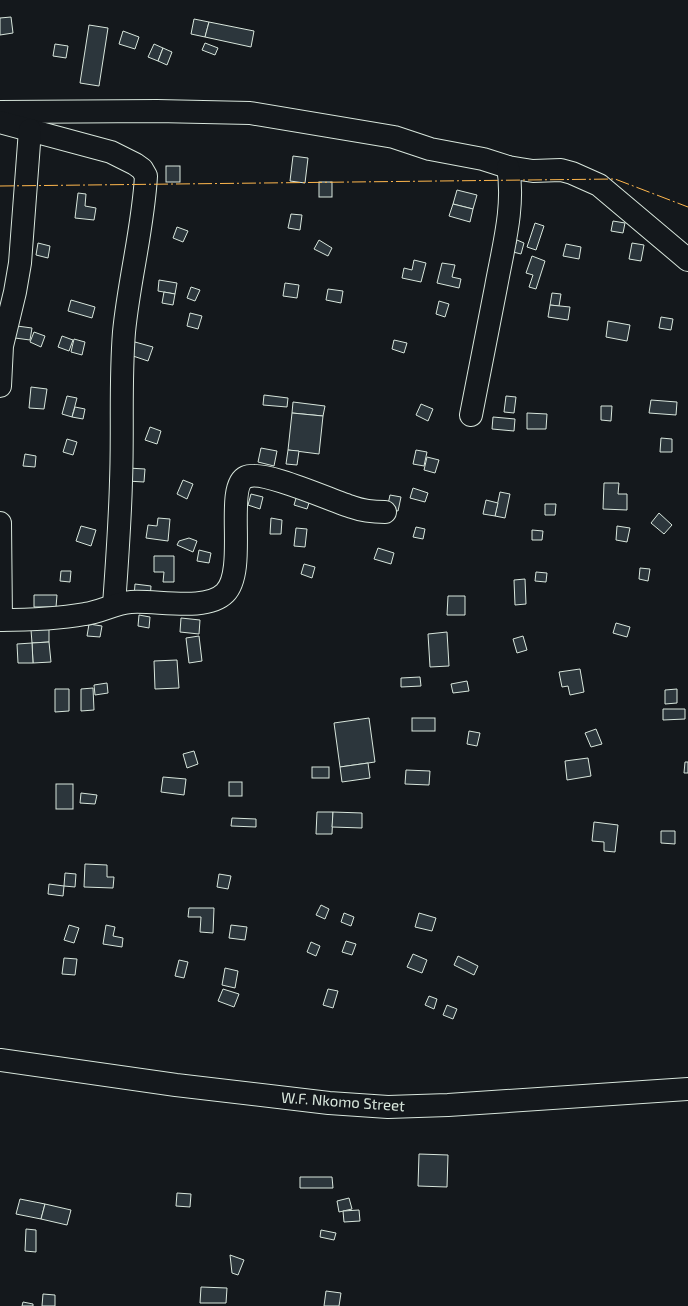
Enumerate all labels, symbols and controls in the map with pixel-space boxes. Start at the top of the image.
street label: W.F. Nkomo Street [280,1088,406,1114]

